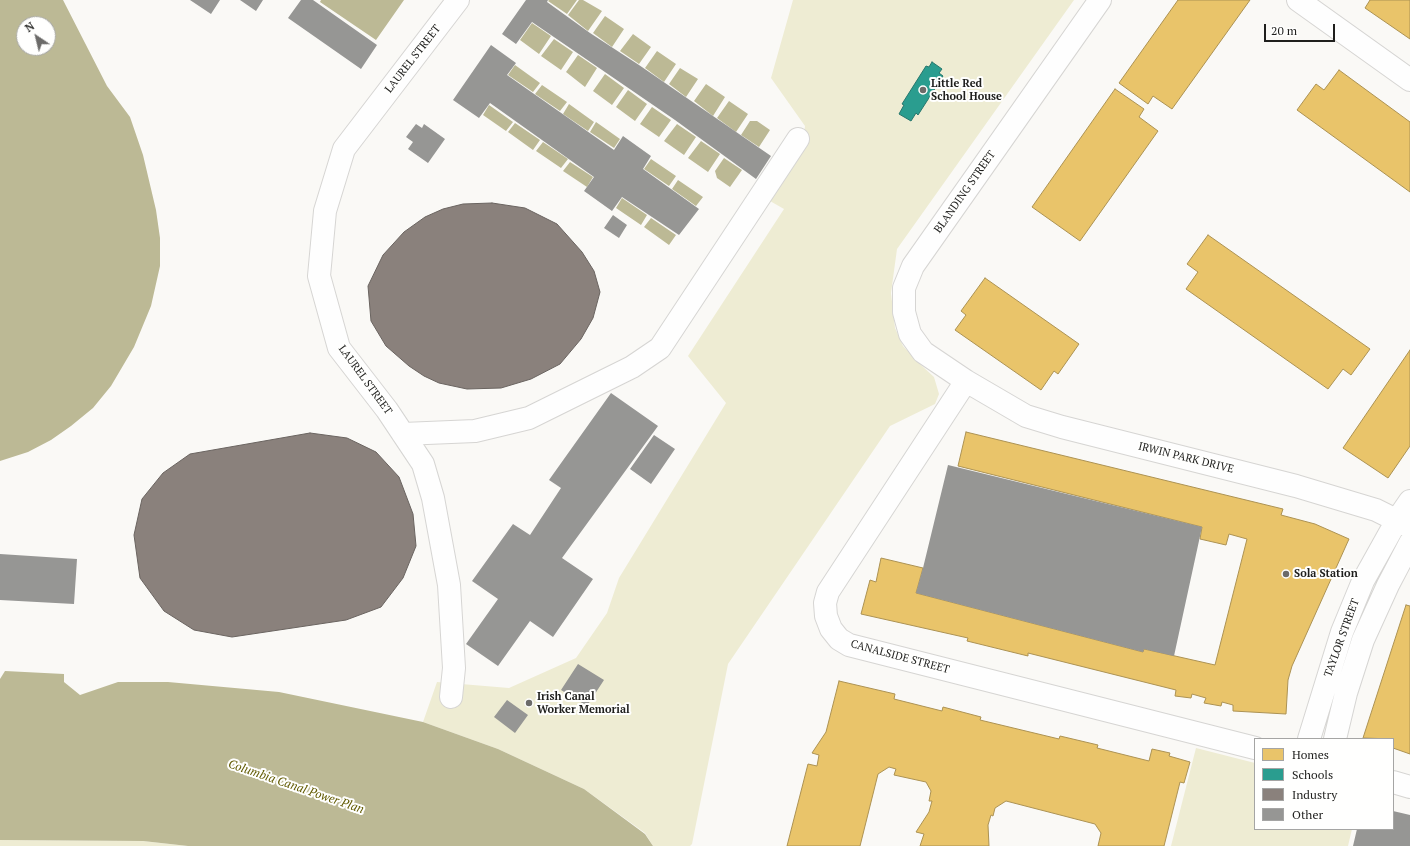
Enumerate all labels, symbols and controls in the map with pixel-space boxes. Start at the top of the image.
north arrow [16,16,56,56]
scale bar [1266,16,1337,42]
text: N [22,19,37,35]
street label: LAUREL STREET [382,22,444,96]
text: 20 m [1271,23,1297,38]
place label: Little Red School House [931,77,1002,103]
marker: Little Red School House [918,85,928,95]
street label: BLANDING STREET [932,148,998,236]
street label: LAUREL STREET [335,343,395,417]
street label: IRWIN PARK DRIVE [1137,440,1235,476]
place label: Sola Station [1294,567,1358,581]
marker: Sola Station [1281,569,1291,579]
street label: TAYLOR STREET [1322,597,1362,679]
street label: CANALSIDE STREET [849,637,951,677]
place label: Irish Canal Worker Memorial [537,690,630,716]
marker: Irish Canal Worker Memorial [524,698,534,708]
legend [1254,738,1394,830]
text: Homes [1292,747,1329,762]
water label: Columbia Canal Power Plan [226,757,366,817]
text: Schools [1292,767,1333,782]
text: Industry [1292,787,1337,802]
text: Other [1292,807,1323,822]

